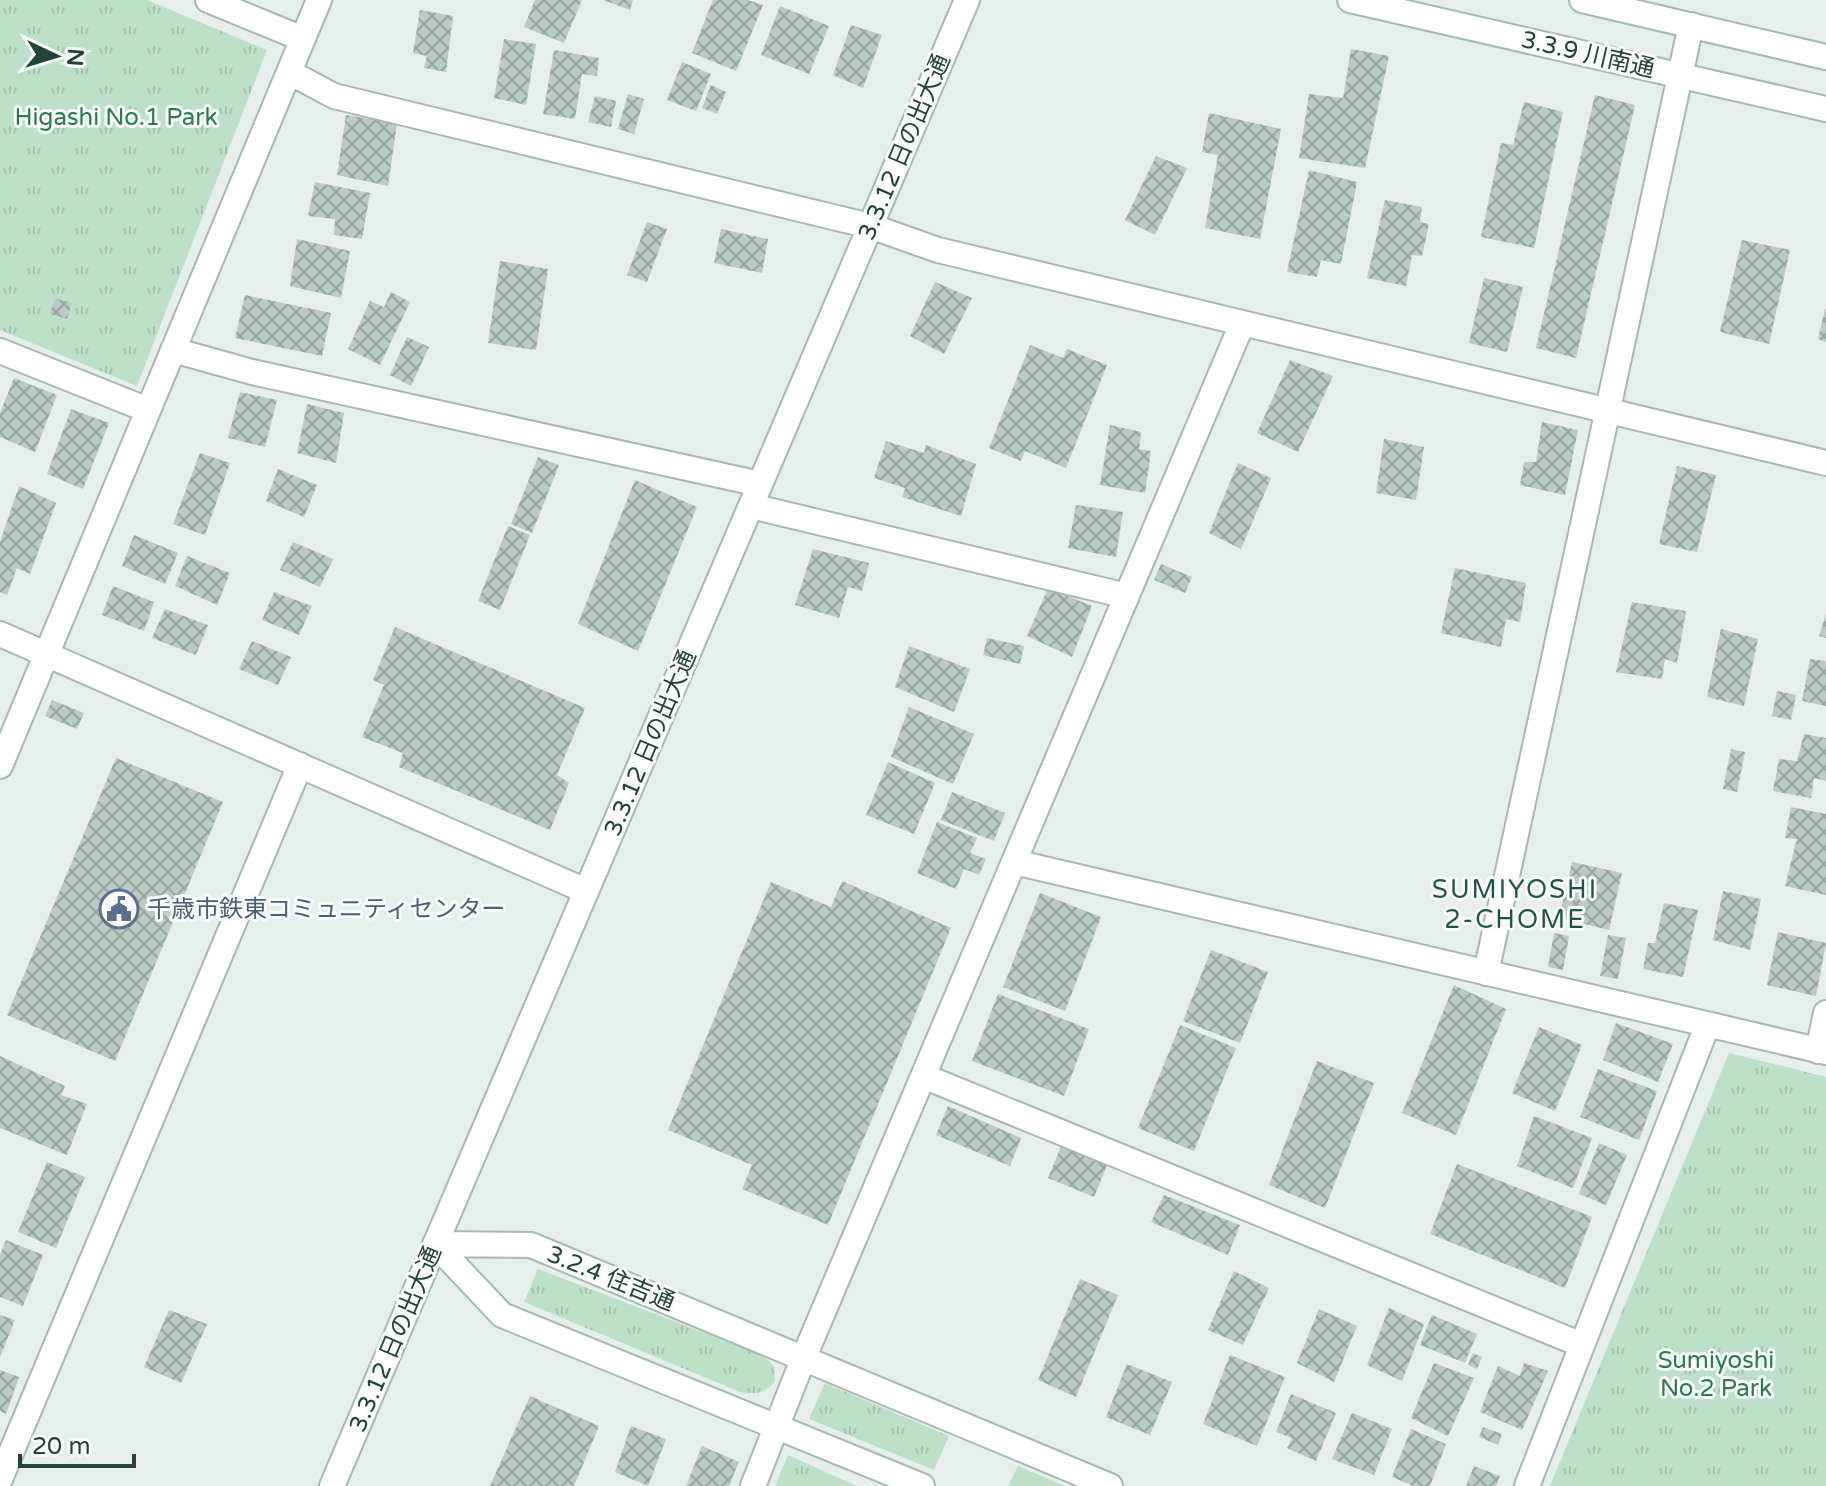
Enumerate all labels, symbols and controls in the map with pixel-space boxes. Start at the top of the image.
north arrow [16,16,96,96]
street label: 3.3.9 川南通 [1518,25,1657,84]
text: N [61,48,89,67]
street label: 3.3.12 日の出大通 [852,50,957,244]
park label: Higashi No.1 Park [15,103,217,132]
street label: 3.3.12 日の出大通 [598,646,703,840]
district label: SUMIYOSHI 2-CHOME [1432,874,1598,935]
public building icon: 千歳市鉄東コミュニティセンター [98,888,140,930]
place label: 千歳市鉄東コミュニティセンター [147,895,506,924]
street label: 3.2.4 住吉通 [543,1240,679,1317]
street label: 3.3.12 日の出大通 [343,1242,448,1436]
park label: Sumiyoshi No.2 Park [1658,1346,1774,1403]
scale bar [20,1418,134,1468]
text: 20 m [32,1432,90,1461]

